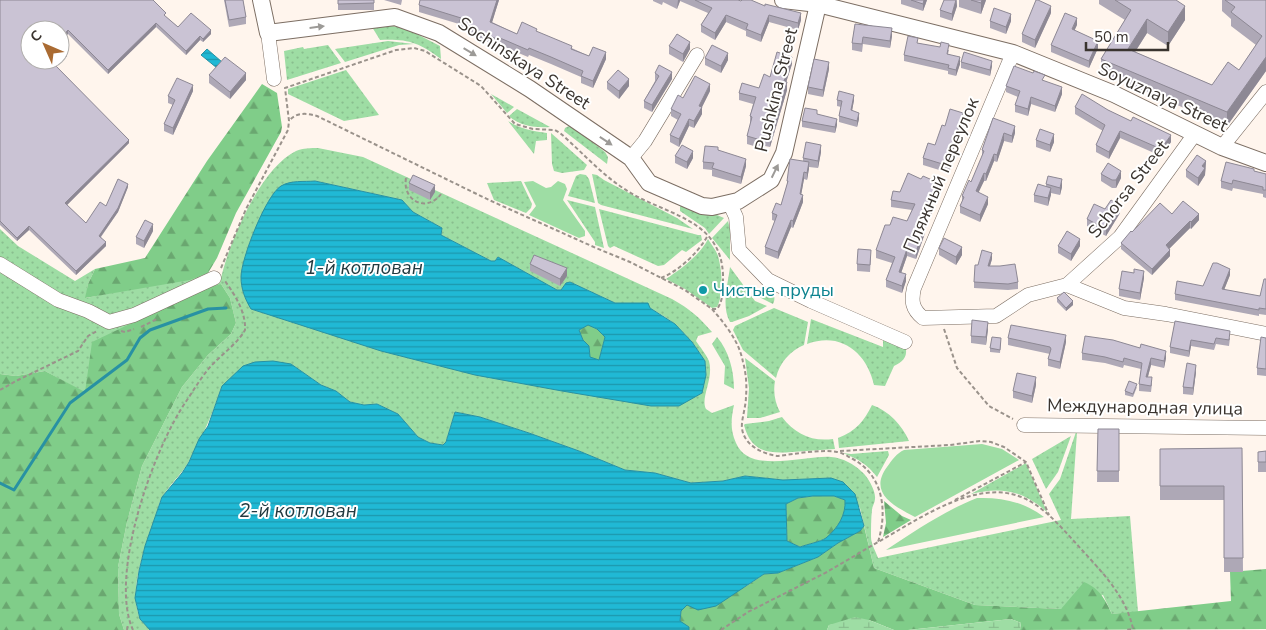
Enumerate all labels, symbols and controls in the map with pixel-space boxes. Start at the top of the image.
street label: Sochinskaya Street [453,11,595,115]
north arrow [20,20,70,70]
scale bar [1086,20,1168,52]
one-way arrow [309,23,325,31]
street label: Pushkina Street [749,25,803,154]
text: С [26,26,47,46]
text: 50 m [1094,27,1129,47]
one-way arrow [464,48,477,57]
street label: Soyuznaya Street [1094,56,1232,138]
street label: Пляжный переулок [898,93,985,256]
street label: Schorsa Street [1082,135,1174,243]
one-way arrow [600,136,613,146]
one-way arrow [771,164,779,179]
water label: 1-й котлован [305,255,423,281]
place label: Чистые пруды [713,278,834,302]
marker: Чистые пруды [697,284,709,296]
street label: Международная улица [1047,393,1243,421]
water label: 2-й котлован [239,498,357,524]

